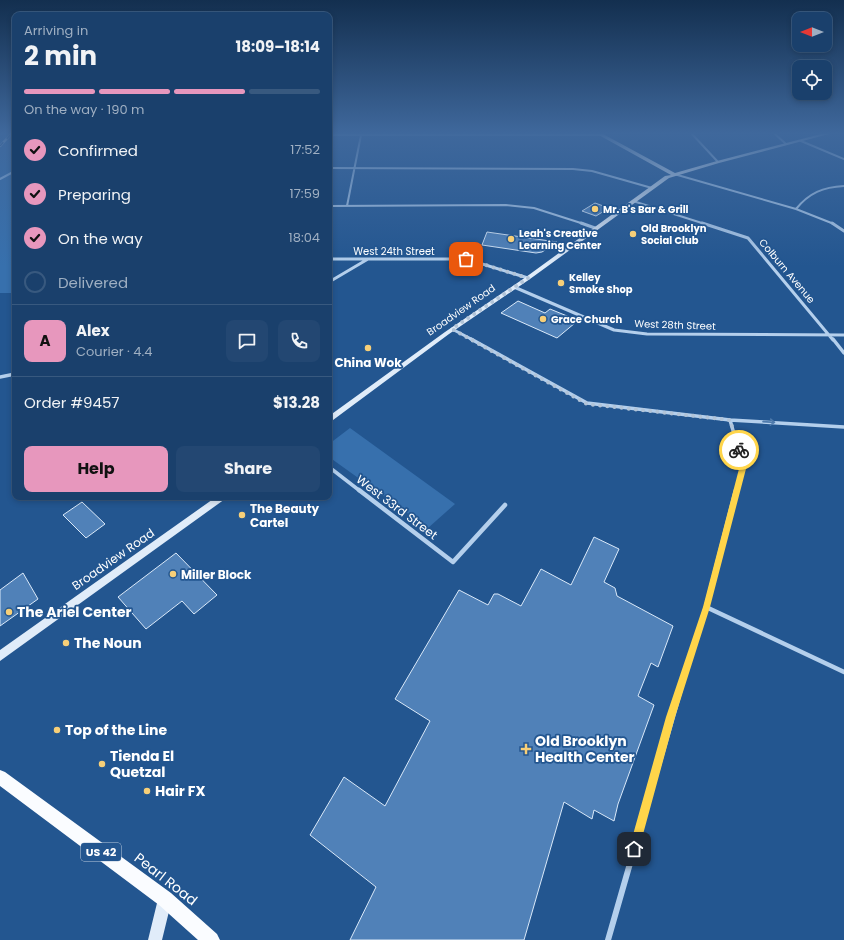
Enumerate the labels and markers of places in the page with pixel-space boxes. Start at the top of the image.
place label: Mr. B's Bar & Grill [603,202,689,217]
marker: Mr. B's Bar & Grill [590,204,600,214]
place label: Old Brooklyn Social Club [641,221,707,248]
place label: Leah's Creative Learning Center [519,226,602,253]
marker: Old Brooklyn Social Club [628,229,638,239]
marker: Leah's Creative Learning Center [506,234,516,244]
pin [449,242,483,276]
place label: Kelley Smoke Shop [569,270,633,297]
marker: Kelley Smoke Shop [556,278,566,288]
place label: Grace Church [551,312,622,327]
marker: Grace Church [538,314,548,324]
marker: China Wok [363,343,373,353]
place label: China Wok [334,354,402,371]
place label: The Beauty Cartel [250,500,320,531]
marker: The Beauty Cartel [237,510,247,520]
place label: Miller Block [181,566,252,583]
marker: Miller Block [168,569,178,579]
place label: The Ariel Center [17,602,132,622]
marker: The Ariel Center [4,607,14,617]
place label: The Noun [74,633,142,653]
marker: The Noun [61,638,71,648]
place label: Top of the Line [65,720,168,740]
marker: Top of the Line [52,725,62,735]
place label: Old Brooklyn Health Center [535,731,635,767]
marker: Old Brooklyn Health Center [520,743,532,755]
place label: Tienda El Quetzal [110,746,174,782]
marker: Tienda El Quetzal [97,759,107,769]
place label: Hair FX [155,781,206,801]
marker: Hair FX [142,786,152,796]
pin [617,832,651,866]

